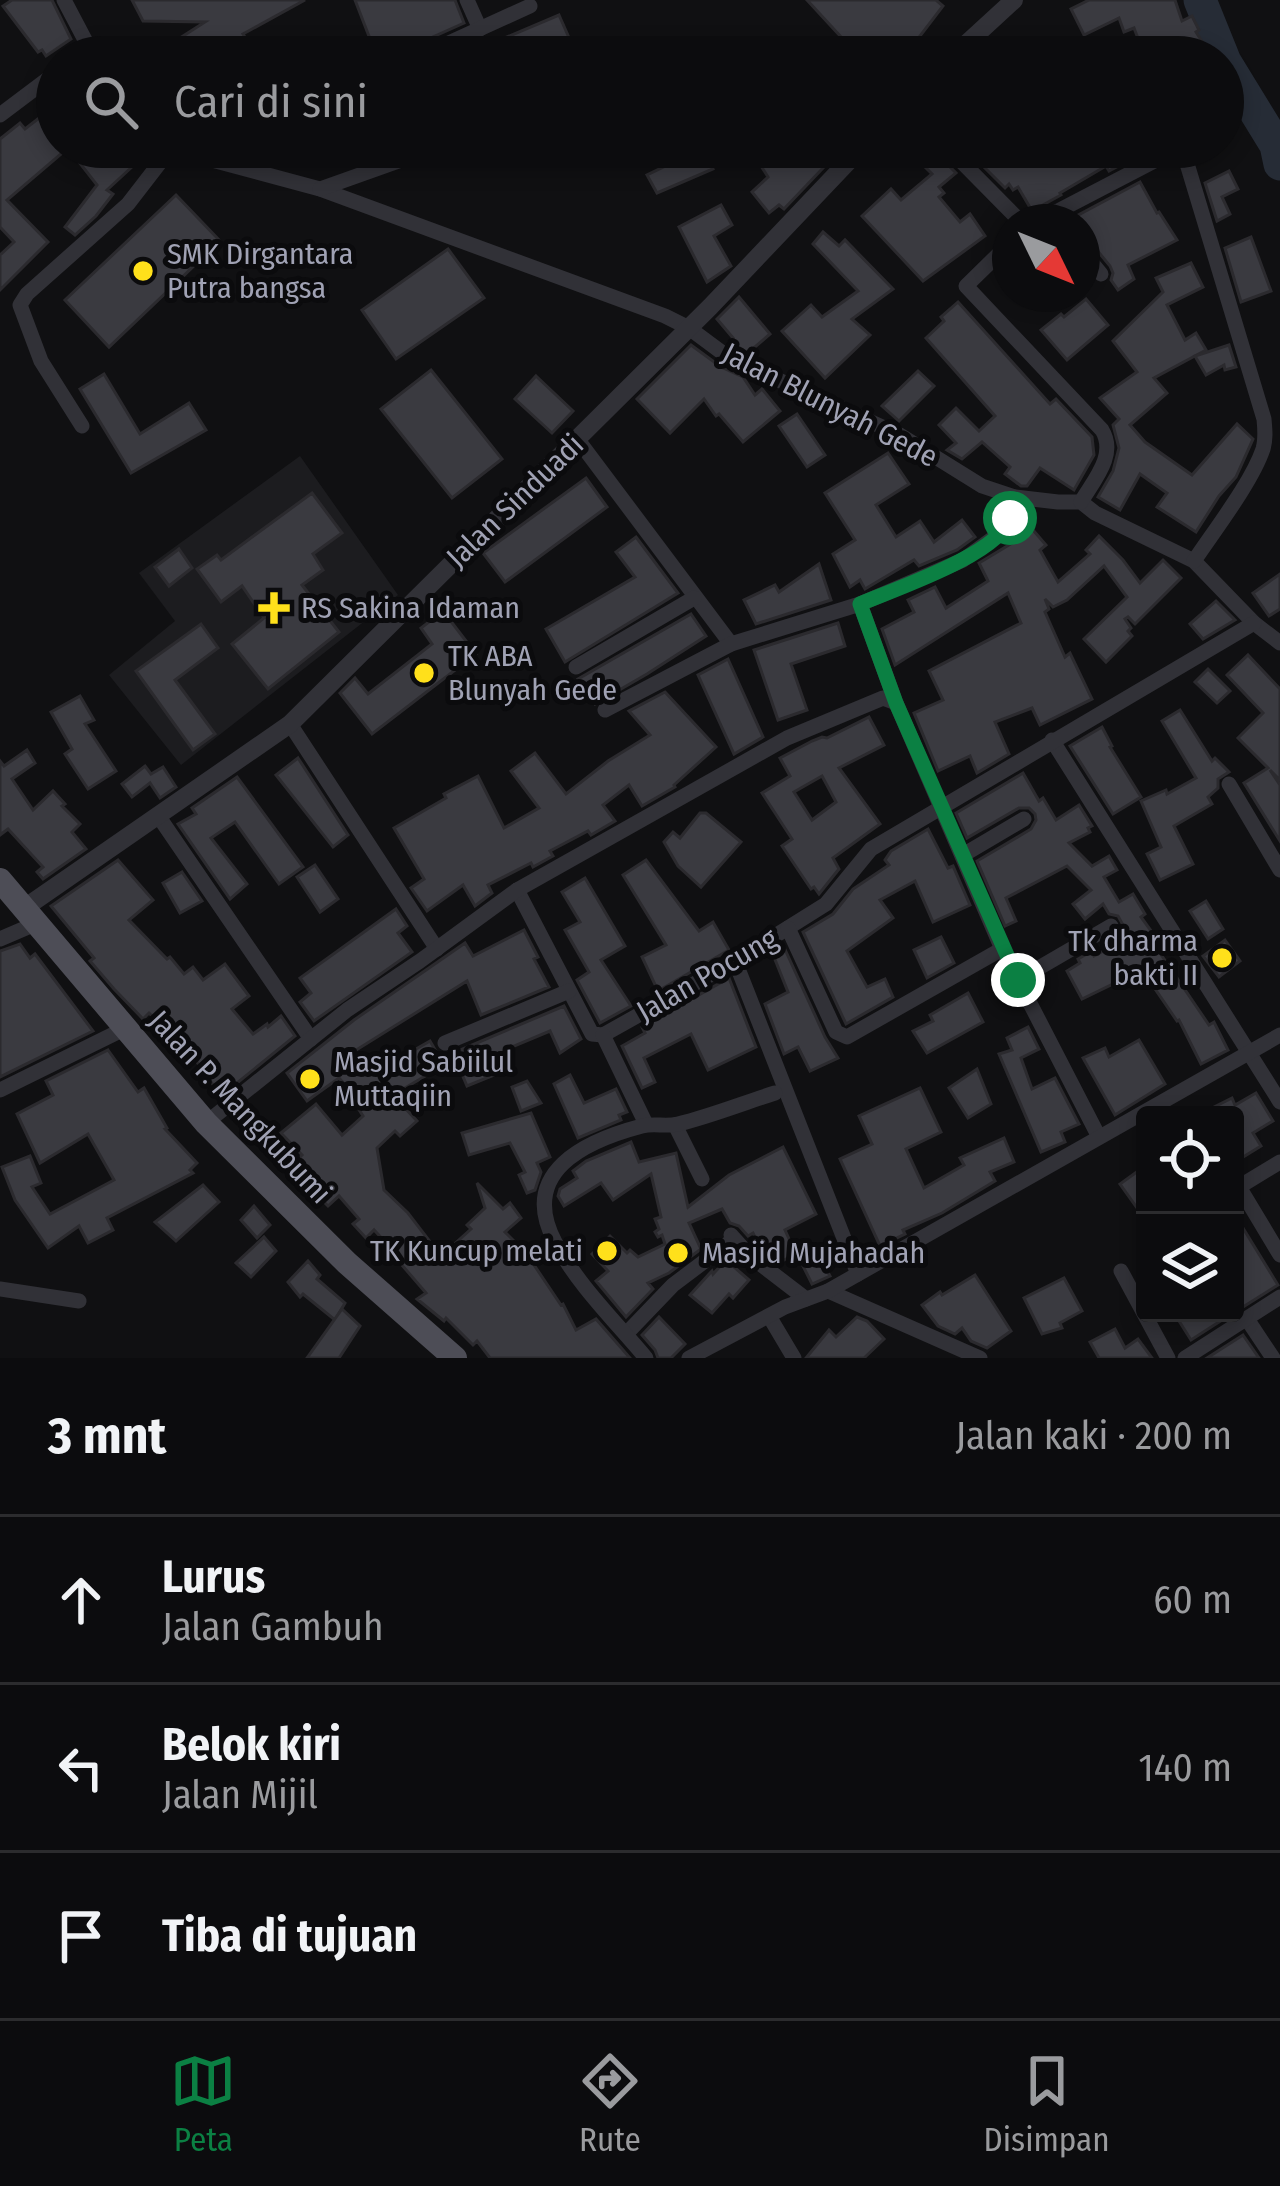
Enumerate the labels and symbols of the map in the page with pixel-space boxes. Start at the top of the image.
north arrow [992,204,1100,312]
place label: SMK Dirgantara Putra bangsa [167,236,353,306]
marker: SMK Dirgantara Putra bangsa [130,258,156,284]
street label: Jalan Blunyah Gede [716,335,944,475]
street label: Jalan Sinduadi [439,427,591,575]
route start [983,491,1037,545]
place label: RS Sakina Idaman [301,590,520,626]
marker: RS Sakina Idaman [258,592,290,624]
place label: TK ABA Blunyah Gede [448,638,617,708]
marker: TK ABA Blunyah Gede [411,660,437,686]
street label: Jalan Pocung [630,920,785,1030]
place label: Tk dharma bakti II [1068,923,1198,993]
marker: Tk dharma bakti II [1209,945,1235,971]
route end [991,953,1045,1007]
street label: Jalan P. Mangkubumi [141,1003,339,1211]
place label: Masjid Sabiilul Muttaqiin [334,1044,513,1114]
marker: Masjid Sabiilul Muttaqiin [297,1066,323,1092]
place label: TK Kuncup melati [370,1233,583,1269]
place label: Masjid Mujahadah [702,1235,925,1271]
marker: TK Kuncup melati [594,1238,620,1264]
marker: Masjid Mujahadah [665,1240,691,1266]

